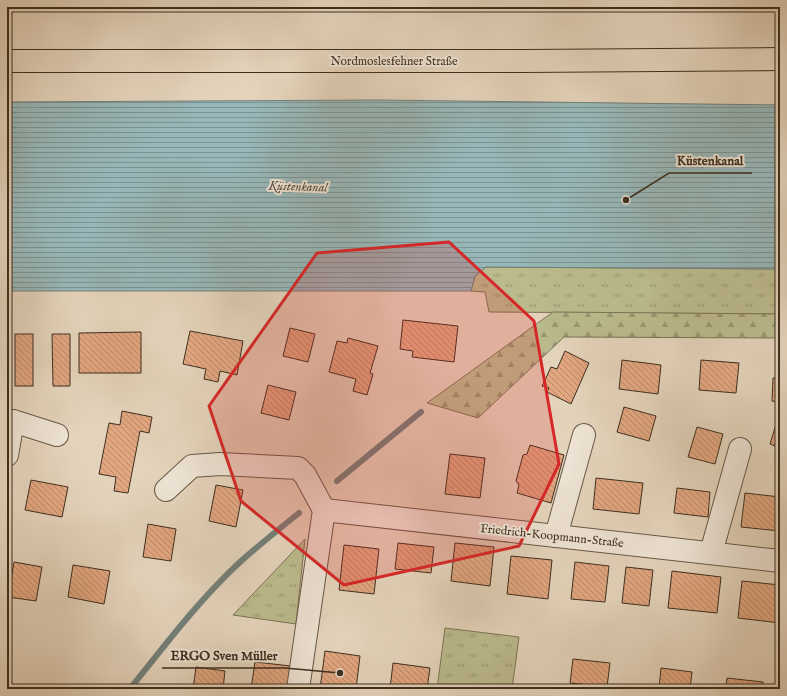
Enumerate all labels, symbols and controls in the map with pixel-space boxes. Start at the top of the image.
street label: Nordmoslesfehner Straße [331,54,458,69]
callout: Küstenkanal [669,148,752,173]
text: Küstenkanal [677,153,744,170]
water label: Küstenkanal [267,177,329,197]
street label: Friedrich-Koopmann-Straße [479,521,625,552]
callout: ERGO Sven Müller [162,643,285,668]
text: ERGO Sven Müller [170,648,278,665]

